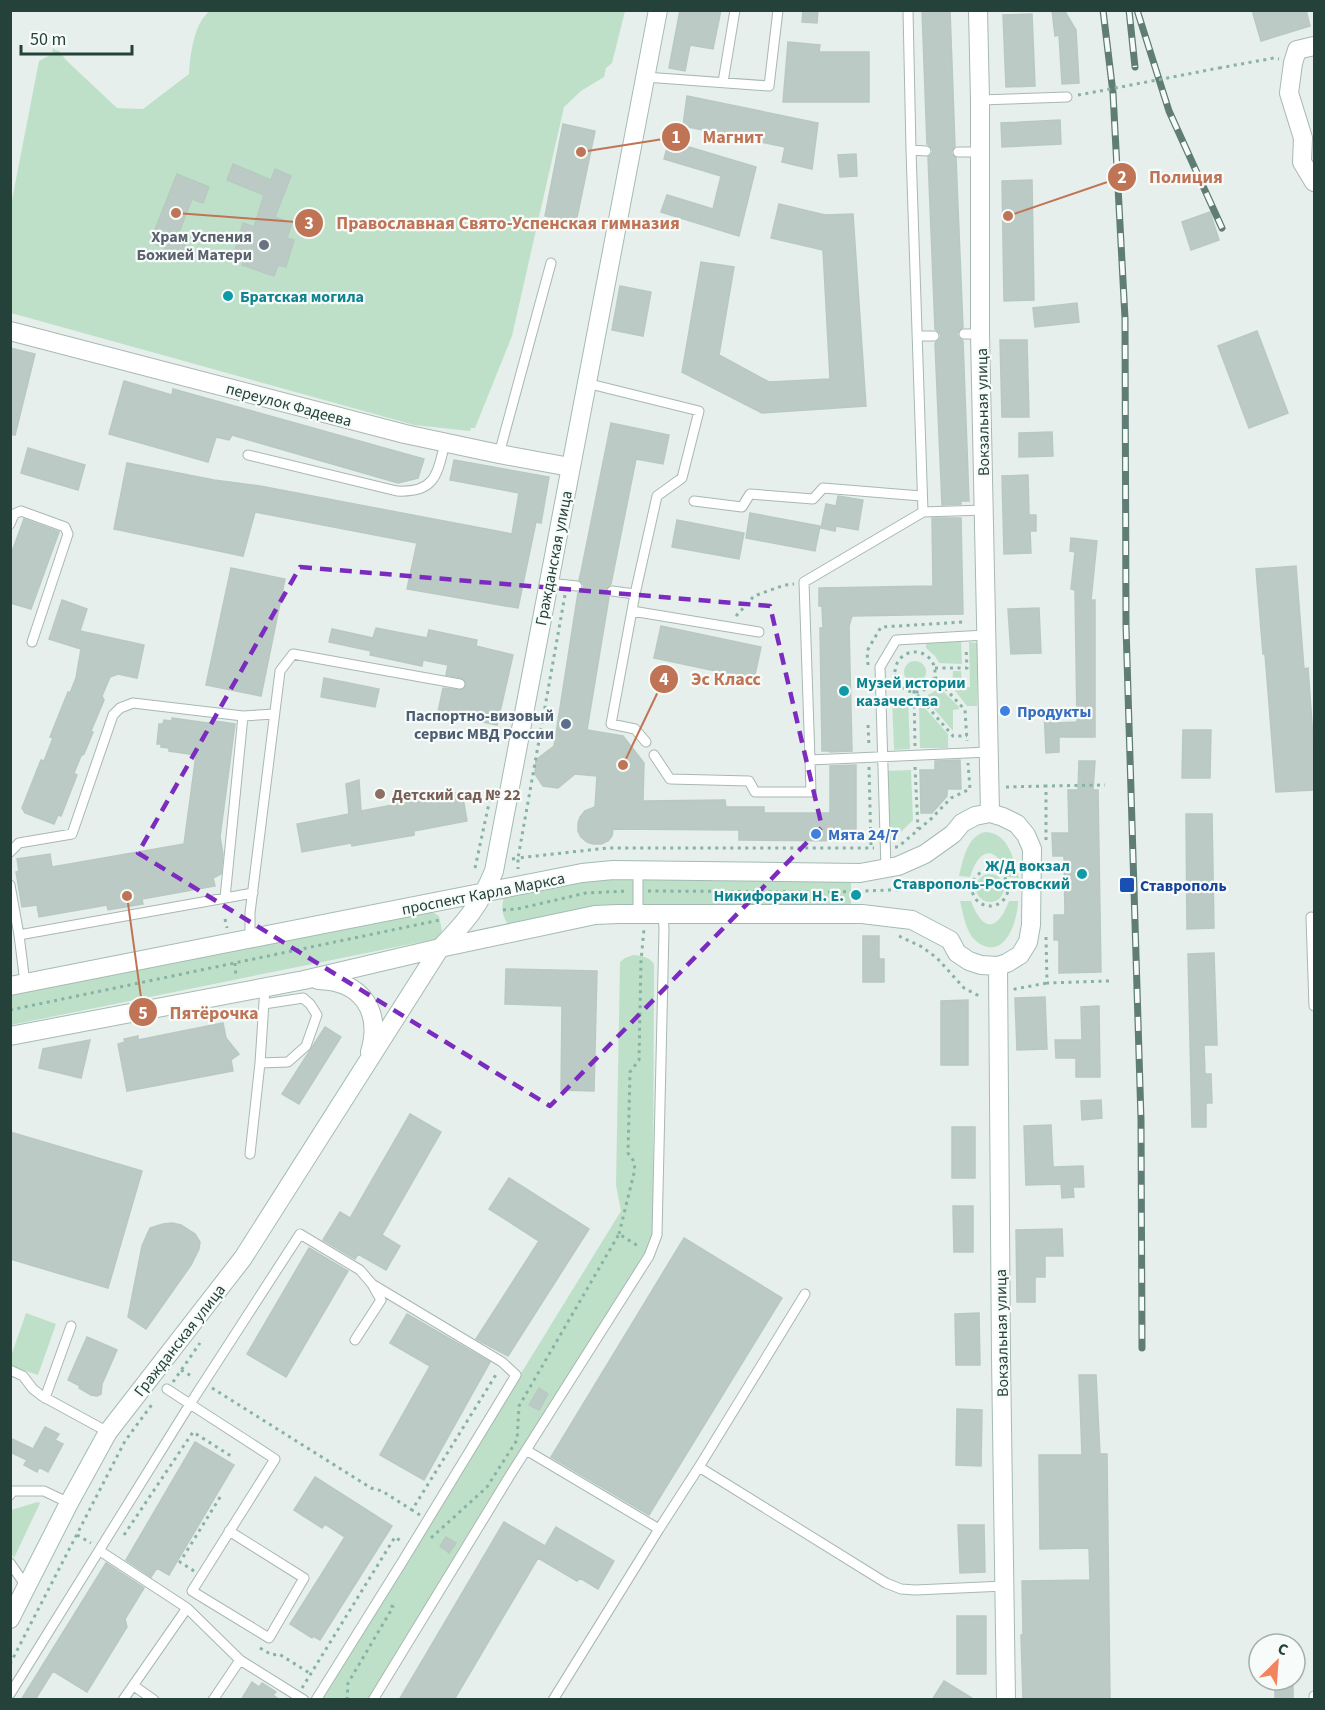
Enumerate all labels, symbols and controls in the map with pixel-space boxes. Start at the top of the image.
scale bar [21,18,132,56]
text: 50 m [30,27,66,52]
callout: Магнит [661,119,775,155]
text: 1 [671,125,681,150]
text: Магнит [703,125,764,150]
callout: Полиция [1107,159,1235,195]
text: 2 [1117,165,1127,190]
text: Полиция [1149,165,1223,190]
callout: Православная Свято-Успенская гимназия [294,205,692,241]
text: 3 [304,211,314,236]
text: Православная Свято-Успенская гимназия [336,211,680,236]
place label: Храм Успения Божией Матери [136,226,252,266]
marker: Храм Успения Божией Матери [257,238,271,252]
place label: Братская могила [240,286,364,308]
marker: Братская могила [221,289,235,303]
street label: Вокзальная улица [971,348,995,476]
street label: переулок Фадеева [223,378,354,432]
street label: Гражданская улица [530,489,578,628]
callout: Эс Класс [649,661,773,697]
text: 4 [659,667,669,692]
text: Эс Класс [691,667,762,692]
place label: Музей истории казачества [856,672,966,712]
marker: Музей истории казачества [837,684,851,698]
place label: Продукты [1017,701,1091,723]
marker: Продукты [998,704,1012,718]
place label: Паспортно-визовый сервис МВД России [405,705,554,745]
marker: Паспортно-визовый сервис МВД России [559,717,573,731]
place label: Детский сад № 22 [392,784,521,806]
marker: Детский сад № 22 [373,787,387,801]
place label: Мята 24/7 [828,824,899,846]
marker: Мята 24/7 [809,827,823,841]
place label: Ж/Д вокзал Ставрополь-Ростовский [893,855,1070,895]
street label: проспект Карла Маркса [400,867,567,921]
marker: Ж/Д вокзал Ставрополь-Ростовский [1075,867,1089,881]
place label: Ставрополь [1140,875,1227,897]
marker: Ставрополь [1118,876,1136,894]
place label: Никифораки Н. Е. [713,885,844,907]
marker: Никифораки Н. Е. [849,888,863,902]
callout: Пятёрочка [128,994,271,1030]
text: 5 [138,1001,148,1026]
text: Пятёрочка [170,1001,258,1026]
street label: Вокзальная улица [990,1269,1014,1397]
street label: Гражданская улица [129,1280,231,1401]
north arrow [1247,1632,1307,1692]
text: С [1274,1637,1292,1661]

